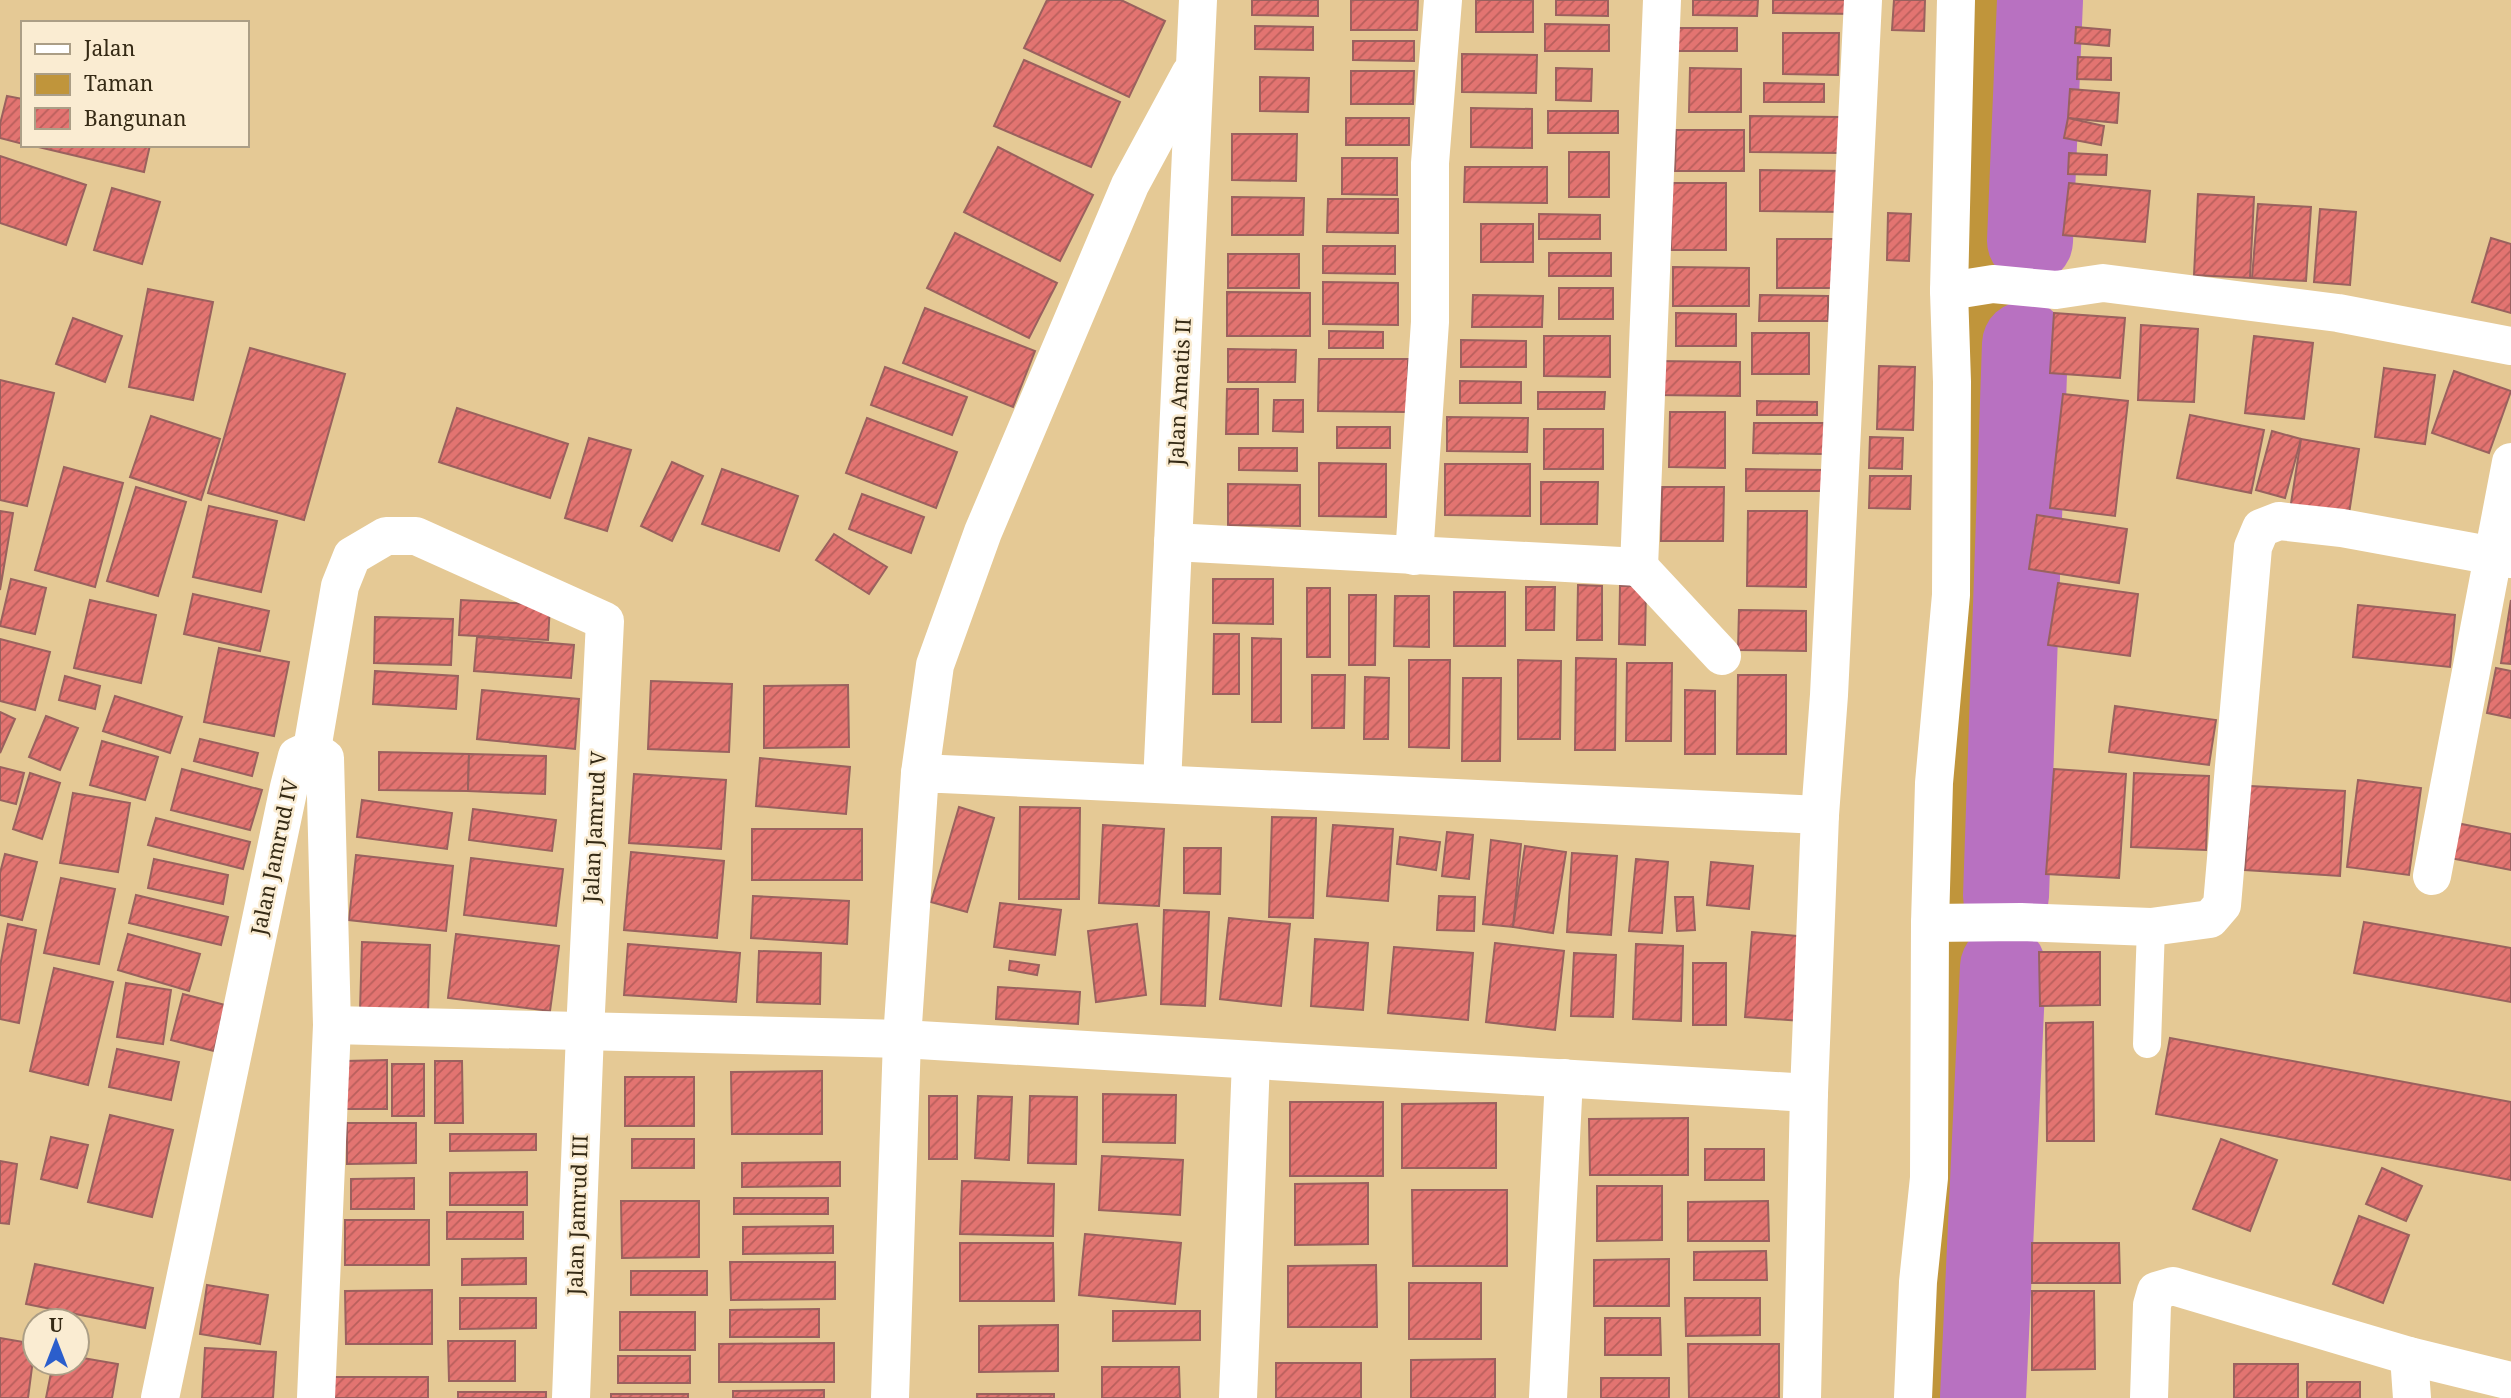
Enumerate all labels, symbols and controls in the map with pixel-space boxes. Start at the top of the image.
legend [21,21,248,147]
text: Jalan [83,34,135,62]
text: Taman [84,69,153,97]
text: Bangunan [84,104,187,132]
street label: Jalan Amatis II [1161,318,1197,467]
street label: Jalan Jamrud V [576,750,612,904]
street label: Jalan Jamrud IV [244,775,304,939]
street label: Jalan Jamrud III [560,1134,594,1297]
north arrow [21,1307,91,1377]
text: U [49,1312,63,1338]

